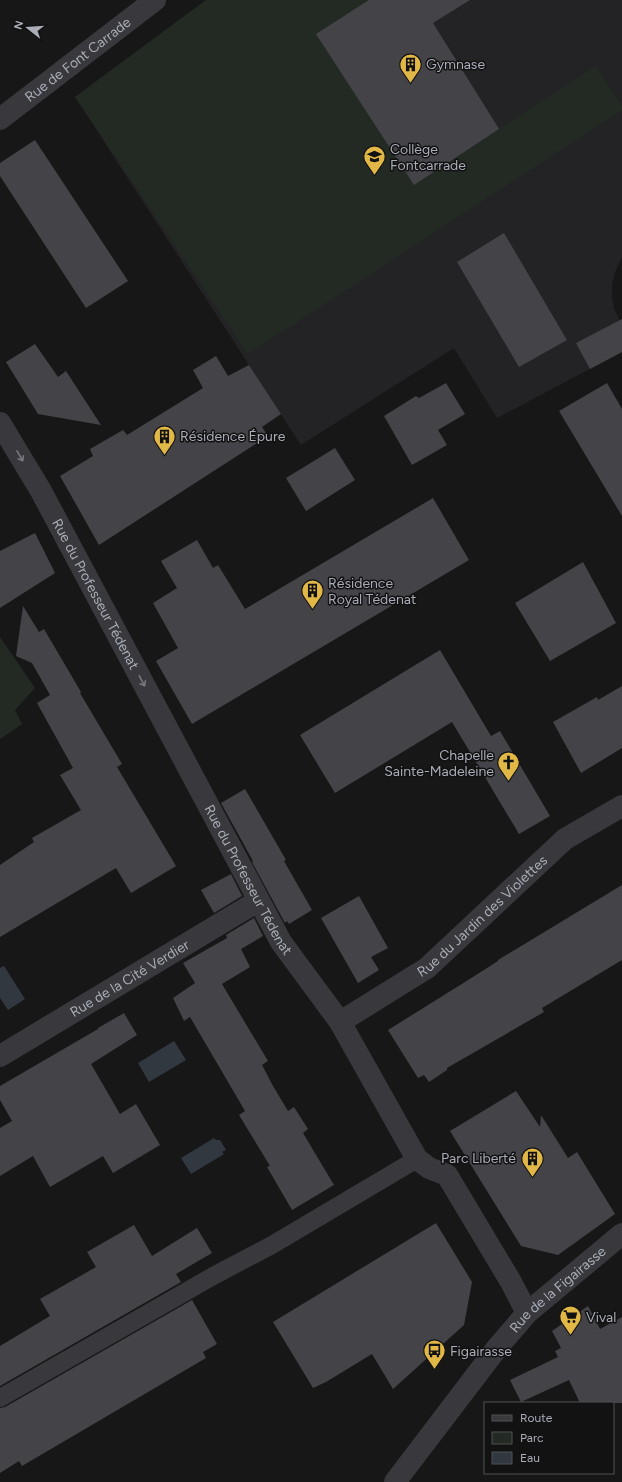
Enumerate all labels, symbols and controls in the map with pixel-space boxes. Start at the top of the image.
north arrow [8,8,48,48]
street label: Rue de Font Carrade [21,13,134,105]
text: N [11,19,26,31]
building icon: Gymnase [397,51,423,84]
place label: Gymnase [426,56,485,73]
place label: Collège Fontcarrade [390,141,466,174]
school or university icon: Collège Fontcarrade [362,144,388,177]
building icon: Résidence Épure [152,423,178,456]
place label: Résidence Épure [180,428,286,445]
one-way arrow [16,450,24,461]
street label: Rue du Professeur Tédenat [49,516,143,672]
place label: Résidence Royal Tédenat [328,575,416,608]
building icon: Résidence Royal Tédenat [300,578,326,611]
one-way arrow [138,675,146,687]
place label: Chapelle Sainte-Madeleine [384,747,494,780]
church icon: Chapelle Sainte-Madeleine [496,750,522,783]
street label: Rue du Professeur Tédenat [201,802,296,958]
street label: Rue du Jardin des Violettes [414,852,551,981]
street label: Rue de la Cité Verdier [67,936,192,1021]
building icon: Parc Liberté [519,1145,545,1178]
place label: Parc Liberté [441,1150,516,1167]
street label: Rue de la Figairasse [506,1242,610,1336]
supermarket icon: Vival [558,1304,584,1337]
place label: Vival [586,1309,616,1326]
bus stop icon: Figairasse [422,1338,448,1371]
place label: Figairasse [450,1343,512,1360]
legend [484,1402,614,1474]
text: Route [520,1411,553,1425]
text: Parc [520,1431,544,1445]
text: Eau [520,1451,540,1465]

